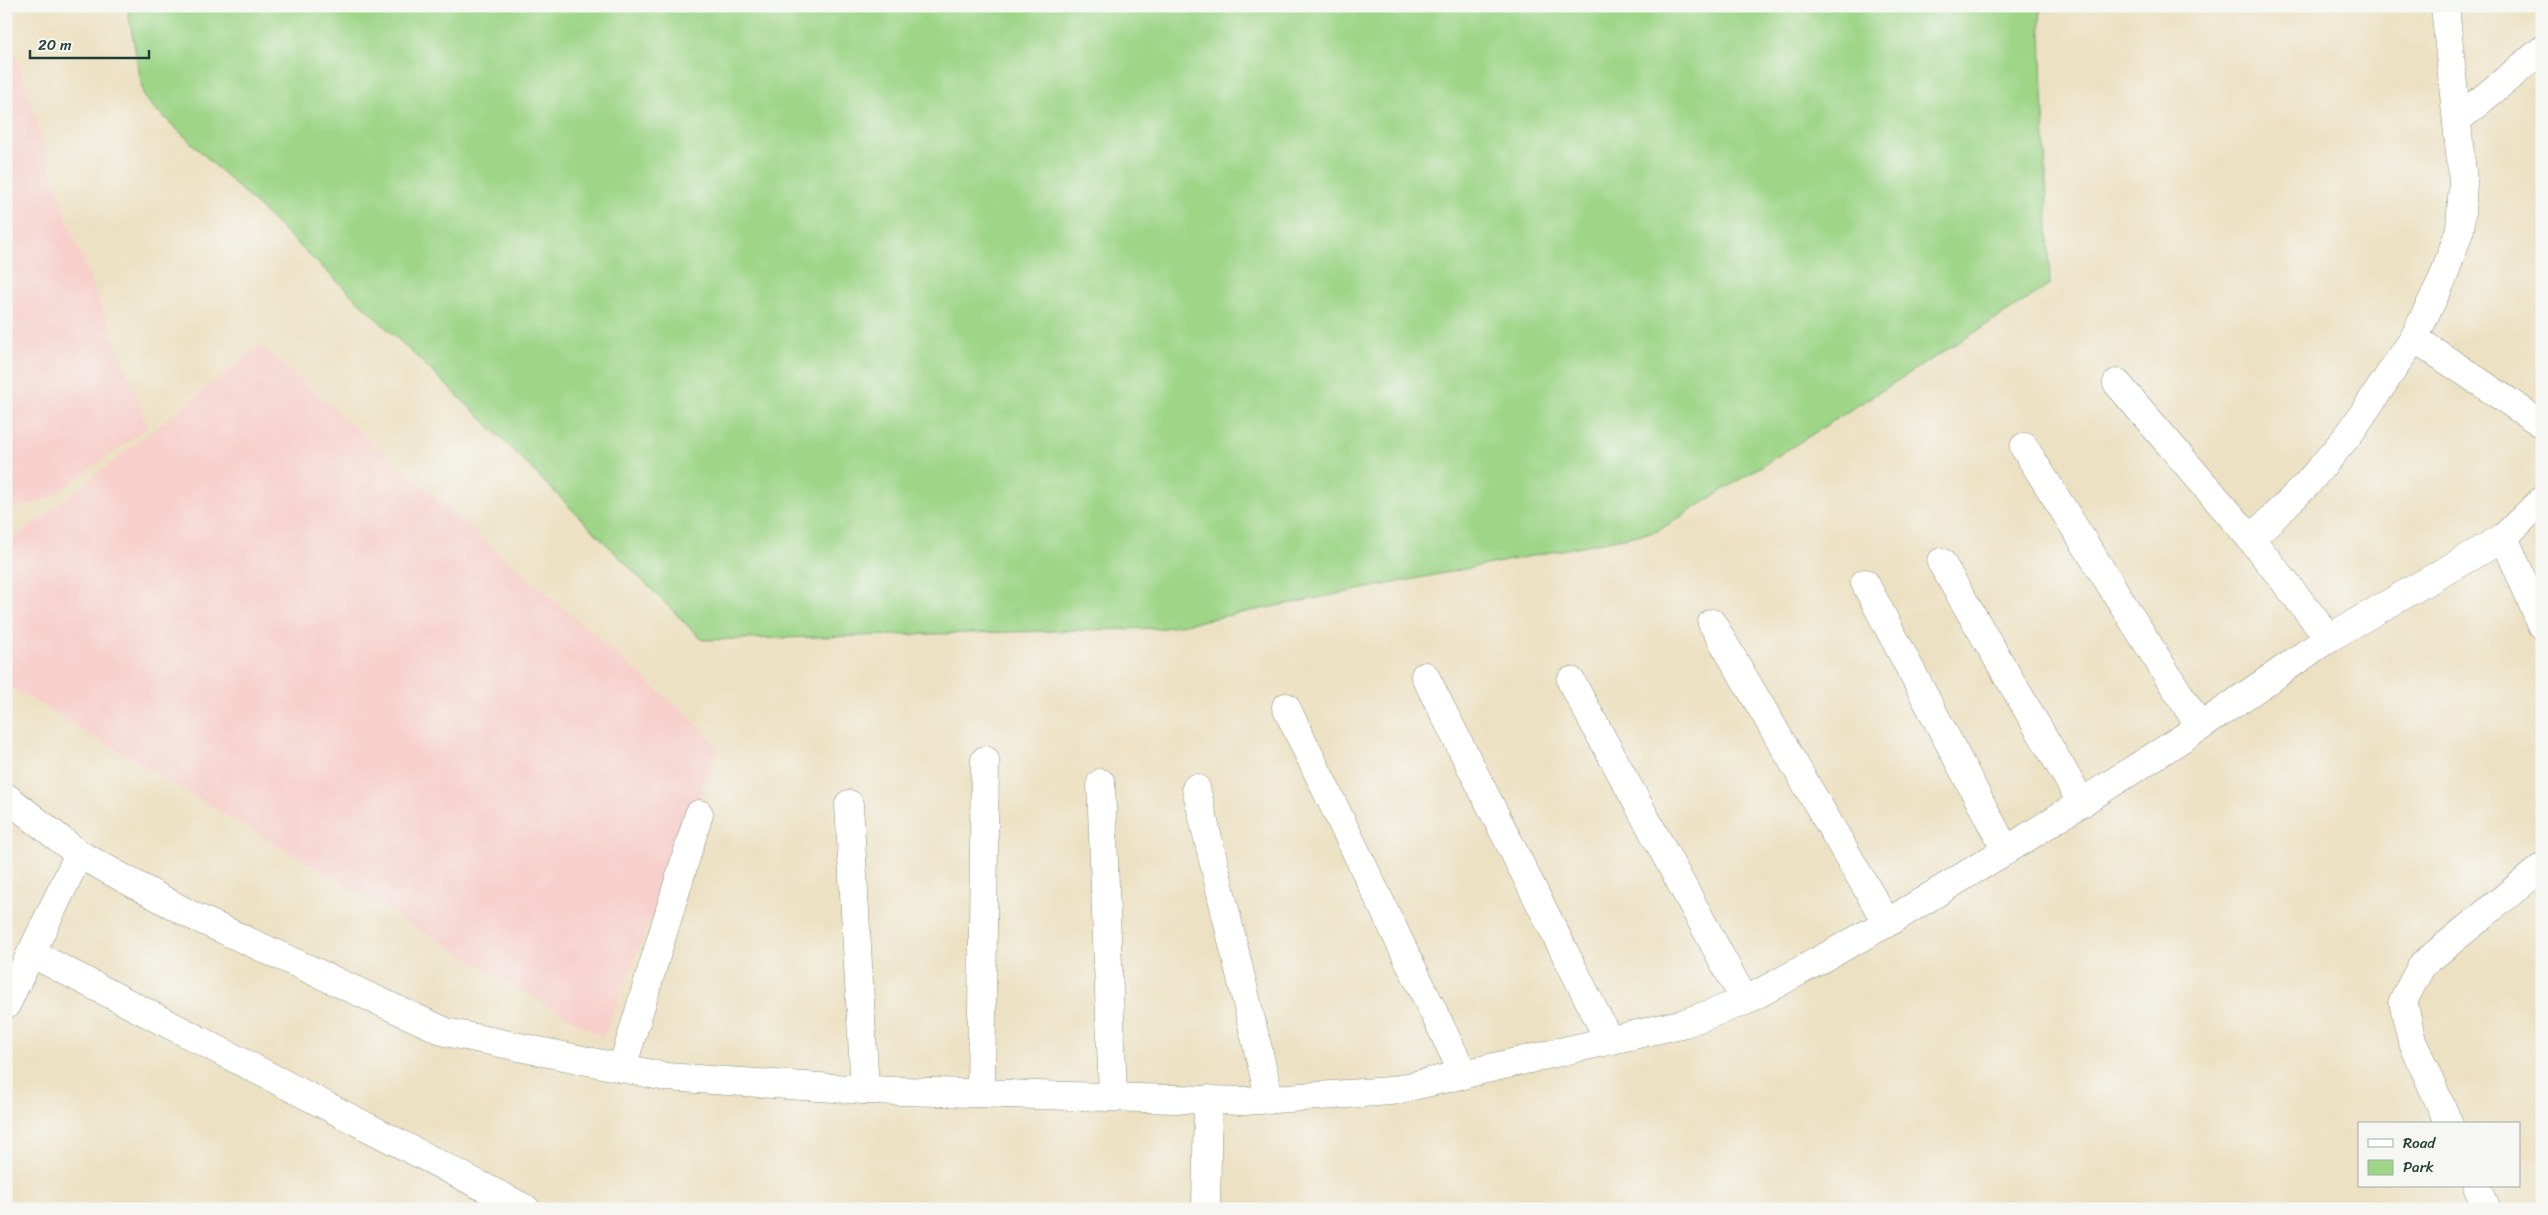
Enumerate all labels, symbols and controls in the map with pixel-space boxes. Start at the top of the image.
scale bar [30,28,149,60]
text: 20 m [38,32,72,58]
legend [2358,1122,2520,1188]
text: Road [2403,1130,2436,1156]
text: Park [2403,1154,2434,1180]

